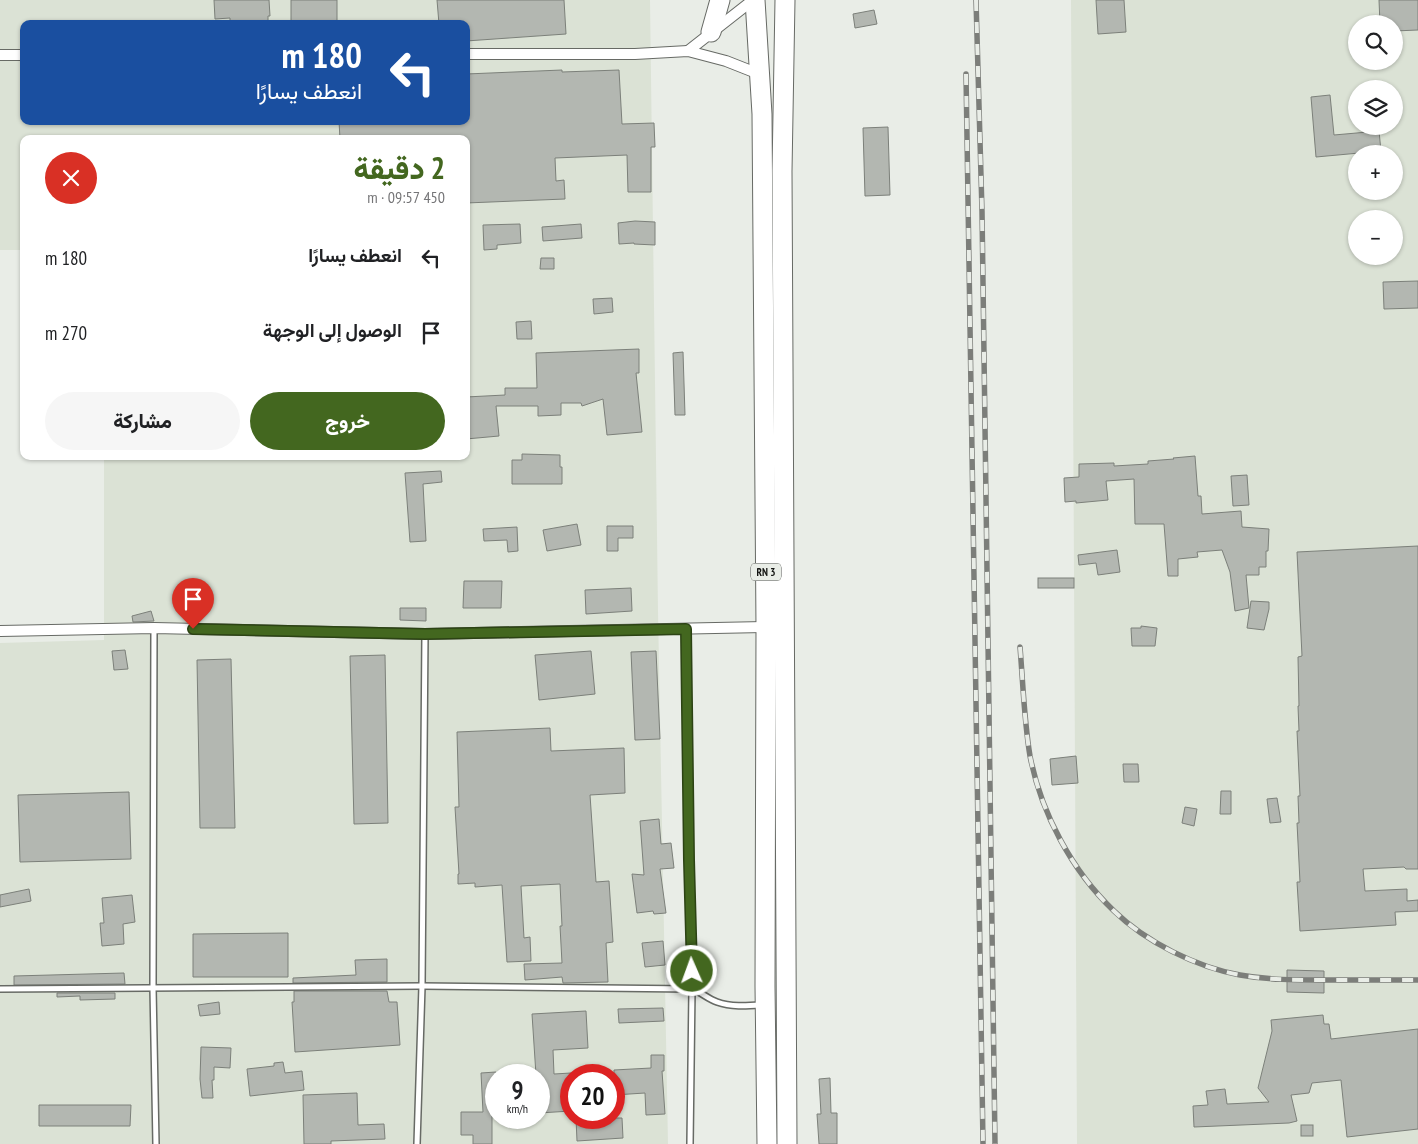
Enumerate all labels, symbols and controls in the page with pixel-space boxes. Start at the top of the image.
map controls [1348,15,1403,265]
button: search [1348,15,1403,70]
text: 180 m [281,32,362,78]
icon: left [380,40,445,105]
text: انعطف يسارًا [256,77,362,105]
button: layers [1348,80,1403,135]
button: + [1348,145,1403,200]
text: 2 دقيقة [353,148,445,187]
button: close [45,152,97,204]
text: 450 m · 09:57 [367,187,445,207]
button: − [1348,210,1403,265]
text: انعطف يسارًا [308,243,402,267]
icon: left [417,244,445,272]
text: 180 m [45,246,87,270]
text: الوصول إلى الوجهة [263,318,402,342]
icon: arrive [417,319,445,347]
text: 270 m [45,321,87,345]
button: مشاركة [45,392,240,450]
button: خروج [250,392,445,450]
road number: RN 3 [751,564,781,580]
pin [172,578,214,629]
icon: arrive [179,585,207,613]
position arrow [665,944,717,996]
speed limit sign: 20 [560,1064,625,1129]
text: 9 [512,1074,523,1106]
text: km/h [507,1101,528,1116]

